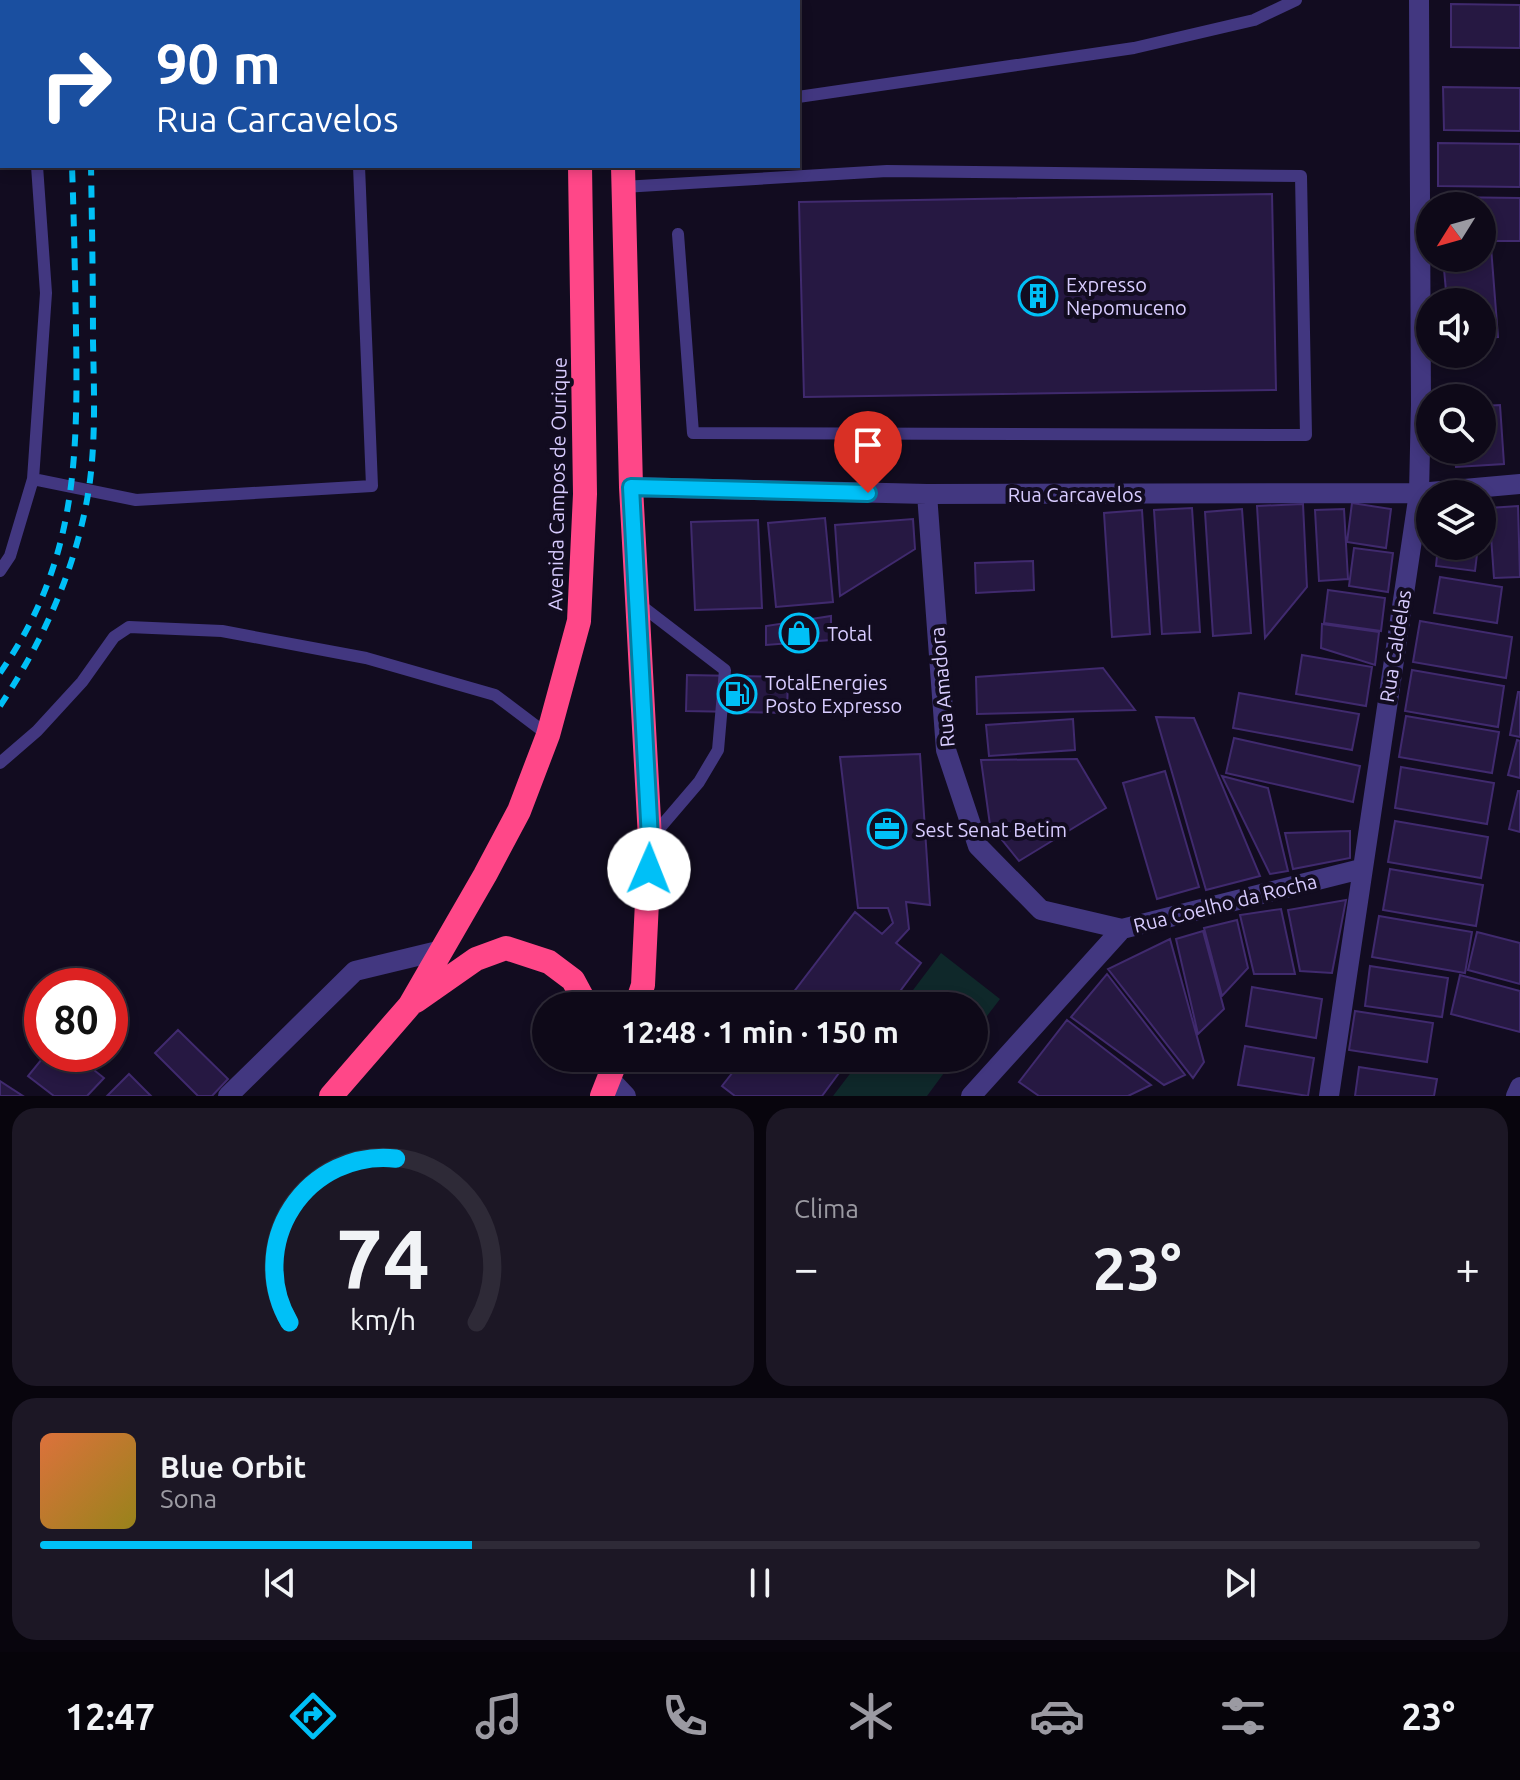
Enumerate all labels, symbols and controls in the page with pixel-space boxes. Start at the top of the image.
icon: right [24,32,128,136]
text: 90 m [156,32,281,95]
text: Rua Carcavelos [156,98,399,139]
north arrow [1416,192,1496,272]
map controls [1416,192,1496,560]
place label: Expresso Nepomuceno [1066,273,1187,319]
building icon: Expresso Nepomuceno [1017,275,1059,317]
button: sound [1416,288,1496,368]
street label: Avenida Campos de Ourique [543,357,571,611]
button: search [1416,384,1496,464]
pin [834,411,902,493]
icon: arrive [846,423,890,467]
button: layers [1416,480,1496,560]
street label: Rua Carcavelos [1008,483,1142,506]
street label: Rua Caldelas [1375,588,1415,704]
shop icon: Total [778,612,820,654]
place label: Total [827,622,872,645]
street label: Rua Amadora [925,626,959,748]
place label: TotalEnergies Posto Expresso [765,671,902,717]
fuel station icon: TotalEnergies Posto Expresso [716,673,758,715]
office icon: Sest Senat Betim [866,808,908,850]
place label: Sest Senat Betim [915,818,1067,841]
position arrow [607,827,691,911]
street label: Rua Coelho da Rocha [1131,869,1319,937]
speed limit sign: 80 [24,968,128,1072]
text: 12:48 · 1 min · 150 m [621,1015,899,1049]
text: Clima [794,1194,859,1223]
text: 74 [336,1211,430,1305]
text: 23° [1093,1234,1181,1301]
text: − [794,1243,819,1292]
text: + [1455,1243,1480,1292]
text: km/h [350,1303,416,1335]
text: Blue Orbit [160,1450,306,1484]
text: Sona [160,1484,217,1513]
icon: previous [258,1561,302,1605]
icon: pause [738,1561,782,1605]
icon: next [1218,1561,1262,1605]
icon: directions [285,1688,341,1744]
icon: music [471,1688,527,1744]
icon: phone [657,1688,713,1744]
icon: climate [843,1688,899,1744]
icon: car [1029,1688,1085,1744]
icon: filters [1215,1688,1271,1744]
text: 12:47 [65,1696,155,1737]
text: 23° [1402,1696,1455,1737]

